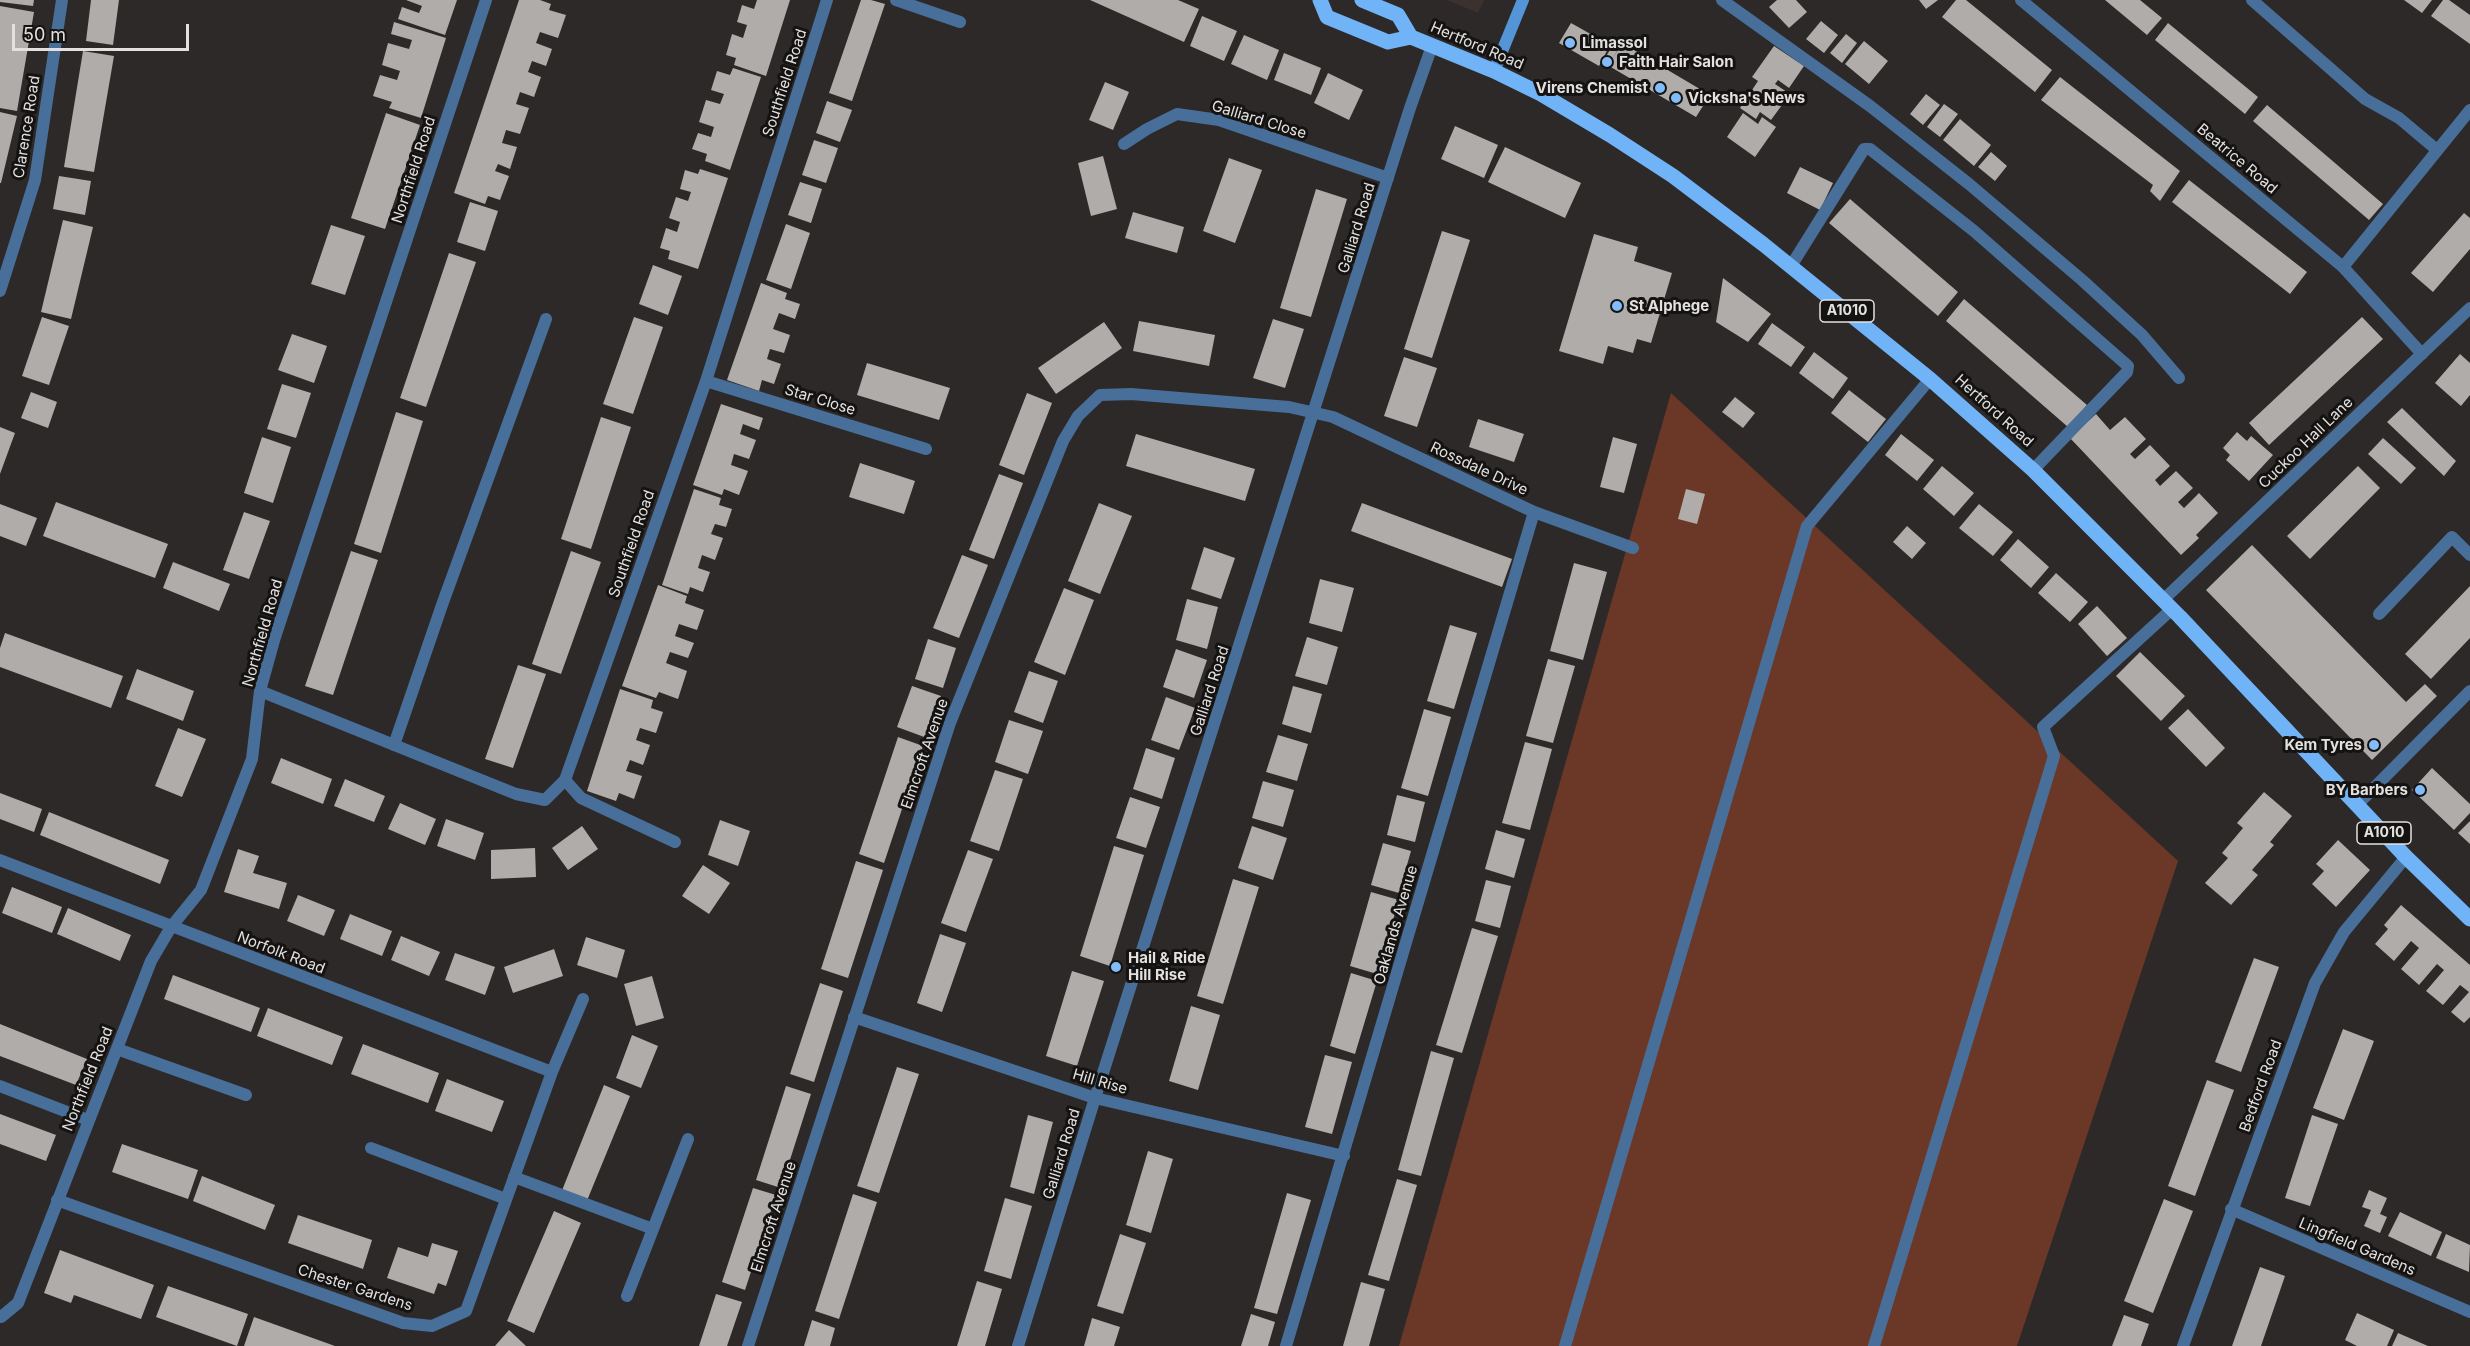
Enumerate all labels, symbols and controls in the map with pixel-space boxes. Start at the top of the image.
scale bar [15,12,192,50]
street label: Hertford Road [1428,18,1526,74]
text: 50 m [23,24,66,45]
street label: Southfield Road [759,27,811,139]
place label: Limassol [1582,34,1647,52]
marker: Limassol [1563,36,1577,50]
place label: Faith Hair Salon [1619,53,1734,71]
marker: Faith Hair Salon [1600,55,1614,69]
street label: Clarence Road [10,74,44,180]
place label: Virens Chemist [1536,79,1648,97]
marker: Virens Chemist [1653,81,1667,95]
place label: Vicksha's News [1688,89,1805,107]
marker: Vicksha's News [1669,91,1683,105]
street label: Galliard Close [1210,97,1308,143]
street label: Northfield Road [388,114,440,226]
street label: Beatrice Road [2193,120,2281,198]
street label: Galliard Road [1335,180,1379,276]
place label: St Alphege [1629,297,1709,315]
marker: St Alphege [1610,299,1624,313]
road number: A1010 [1820,300,1874,322]
street label: Hertford Road [1951,371,2037,451]
street label: Star Close [782,381,858,419]
street label: Cuckoo Hall Lane [2255,393,2357,493]
street label: Rossdale Drive [1427,439,1531,499]
street label: Southfield Road [605,488,659,600]
street label: Northfield Road [239,577,287,689]
street label: Galliard Road [1187,644,1233,738]
street label: Elmcroft Avenue [898,696,952,812]
place label: Kem Tyres [2284,736,2362,754]
marker: Kem Tyres [2367,738,2381,752]
place label: BY Barbers [2326,781,2408,799]
marker: BY Barbers [2413,783,2427,797]
road number: A1010 [2357,822,2411,844]
street label: Oaklands Avenue [1370,863,1422,987]
street label: Norfolk Road [235,928,327,978]
place label: Hail & Ride Hill Rise [1128,949,1206,984]
marker: Hail & Ride Hill Rise [1109,960,1123,974]
street label: Northfield Road [59,1024,117,1134]
street label: Bedford Road [2236,1037,2286,1135]
street label: Hill Rise [1071,1066,1129,1098]
street label: Galliard Road [1040,1106,1084,1202]
street label: Elmcroft Avenue [748,1159,800,1275]
street label: Lingfield Gardens [2296,1214,2418,1280]
street label: Chester Gardens [295,1261,415,1315]

